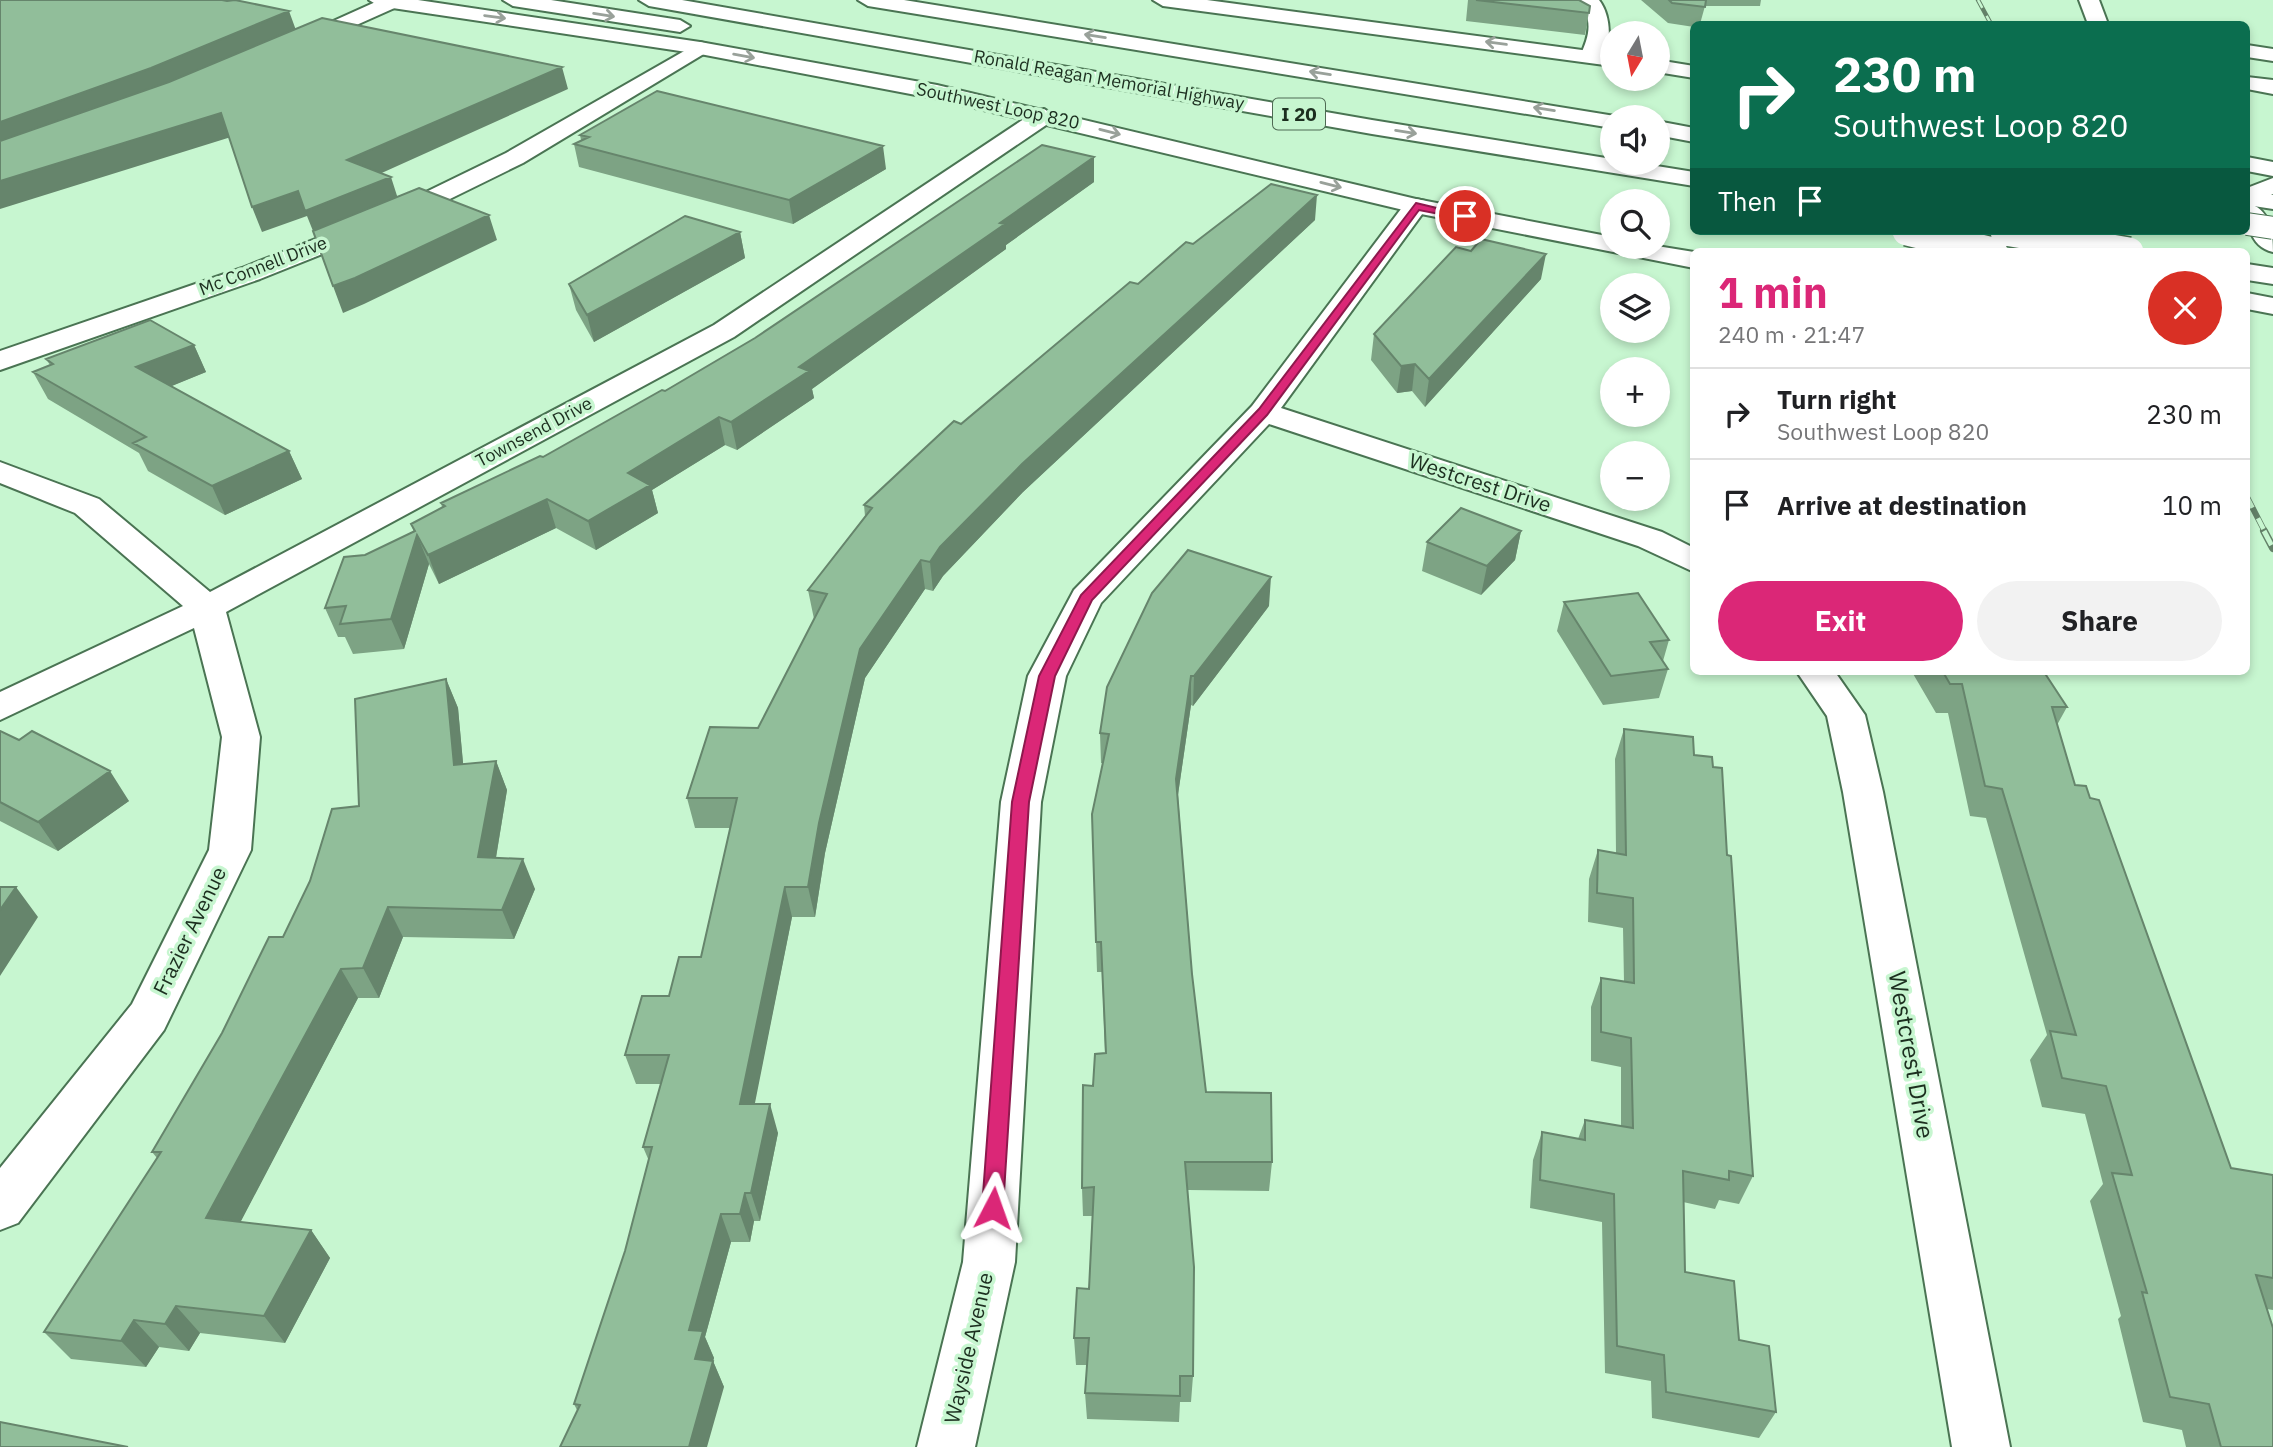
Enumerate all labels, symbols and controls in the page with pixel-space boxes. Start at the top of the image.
one-way arrow [592,9,615,22]
one-way arrow [483,11,505,24]
north arrow [1600,21,1670,91]
map controls [1600,21,1670,511]
one-way arrow [1085,29,1107,42]
one-way arrow [1485,37,1507,50]
text: 230 m [1833,42,1977,105]
street label: Ronald Reagan Memorial Highway [972,44,1246,115]
icon: right [1718,49,1809,140]
one-way arrow [732,50,755,63]
one-way arrow [1309,66,1332,79]
street label: Southwest Loop 820 [914,77,1082,134]
road number: I 20 [1273,98,1325,130]
one-way arrow [1533,102,1556,115]
text: Southwest Loop 820 [1833,104,2128,146]
button: sound [1600,105,1670,175]
one-way arrow [1098,126,1121,139]
one-way arrow [1394,126,1417,139]
one-way arrow [1319,179,1342,193]
icon: arrive [1791,182,1829,220]
text: Then [1718,184,1777,218]
pin [1435,186,1495,246]
button: search [1600,189,1670,259]
icon: arrive [1446,197,1484,235]
street label: Mc Connell Drive [196,231,330,301]
text: 1 min [1718,265,1828,320]
button: close [2148,271,2222,345]
button: layers [1600,273,1670,343]
text: 240 m · 21:47 [1718,319,1865,349]
button: + [1600,357,1670,427]
text: Turn right [1777,382,1896,416]
street label: Townsend Drive [472,391,596,472]
icon: right [1718,395,1756,433]
text: 230 m [2146,397,2222,431]
text: Southwest Loop 820 [1777,416,1989,446]
button: − [1600,441,1670,511]
street label: Westcrest Drive [1406,446,1555,518]
icon: arrive [1718,486,1756,524]
text: Arrive at destination [1777,488,2027,522]
text: 10 m [2162,488,2222,522]
button: Exit [1718,581,1963,661]
button: Share [1977,581,2222,661]
street label: Frazier Avenue [146,862,232,999]
street label: Westcrest Drive [1882,969,1942,1141]
position arrow [956,1171,1030,1245]
street label: Wayside Avenue [937,1269,999,1426]

